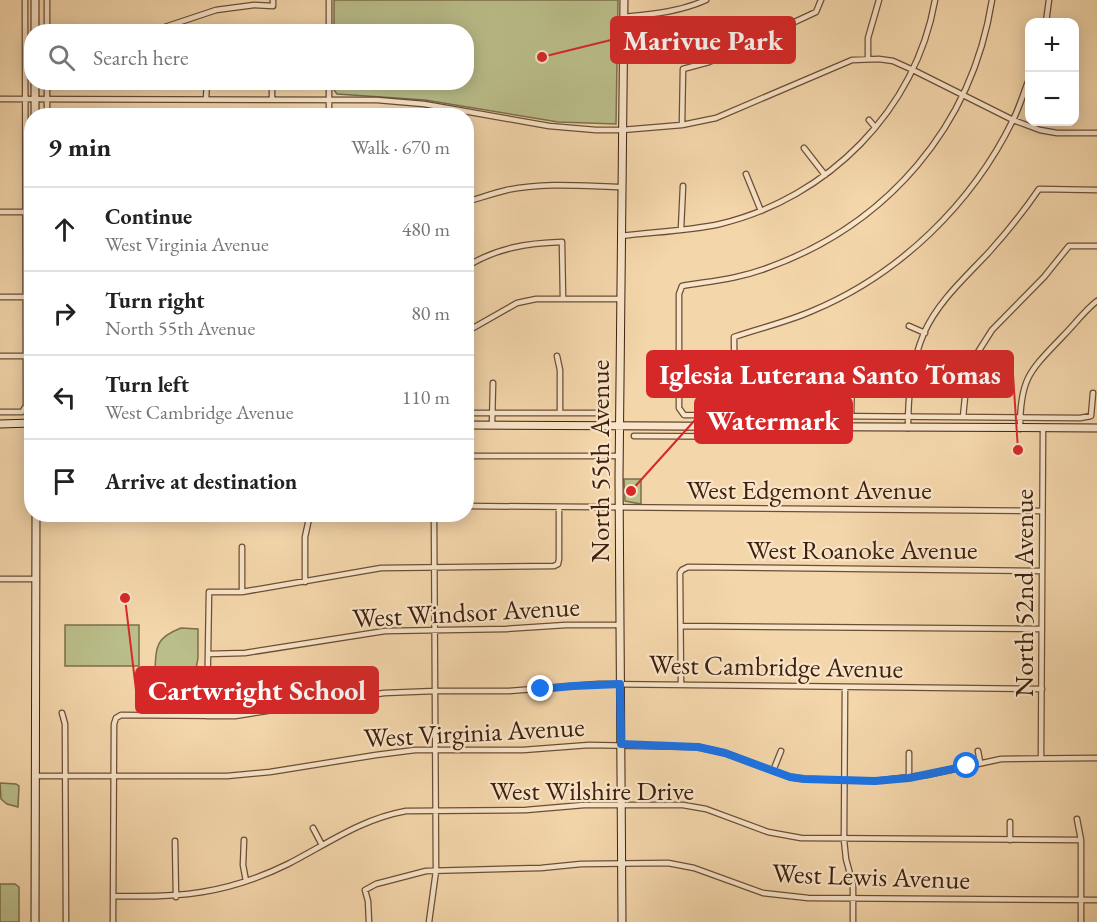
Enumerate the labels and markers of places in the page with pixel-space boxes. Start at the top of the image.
callout: Marivue Park [611,17,795,63]
callout: Iglesia Luterana Santo Tomas [647,351,1013,397]
callout: Watermark [695,397,852,443]
callout: Cartwright School [136,667,378,713]

